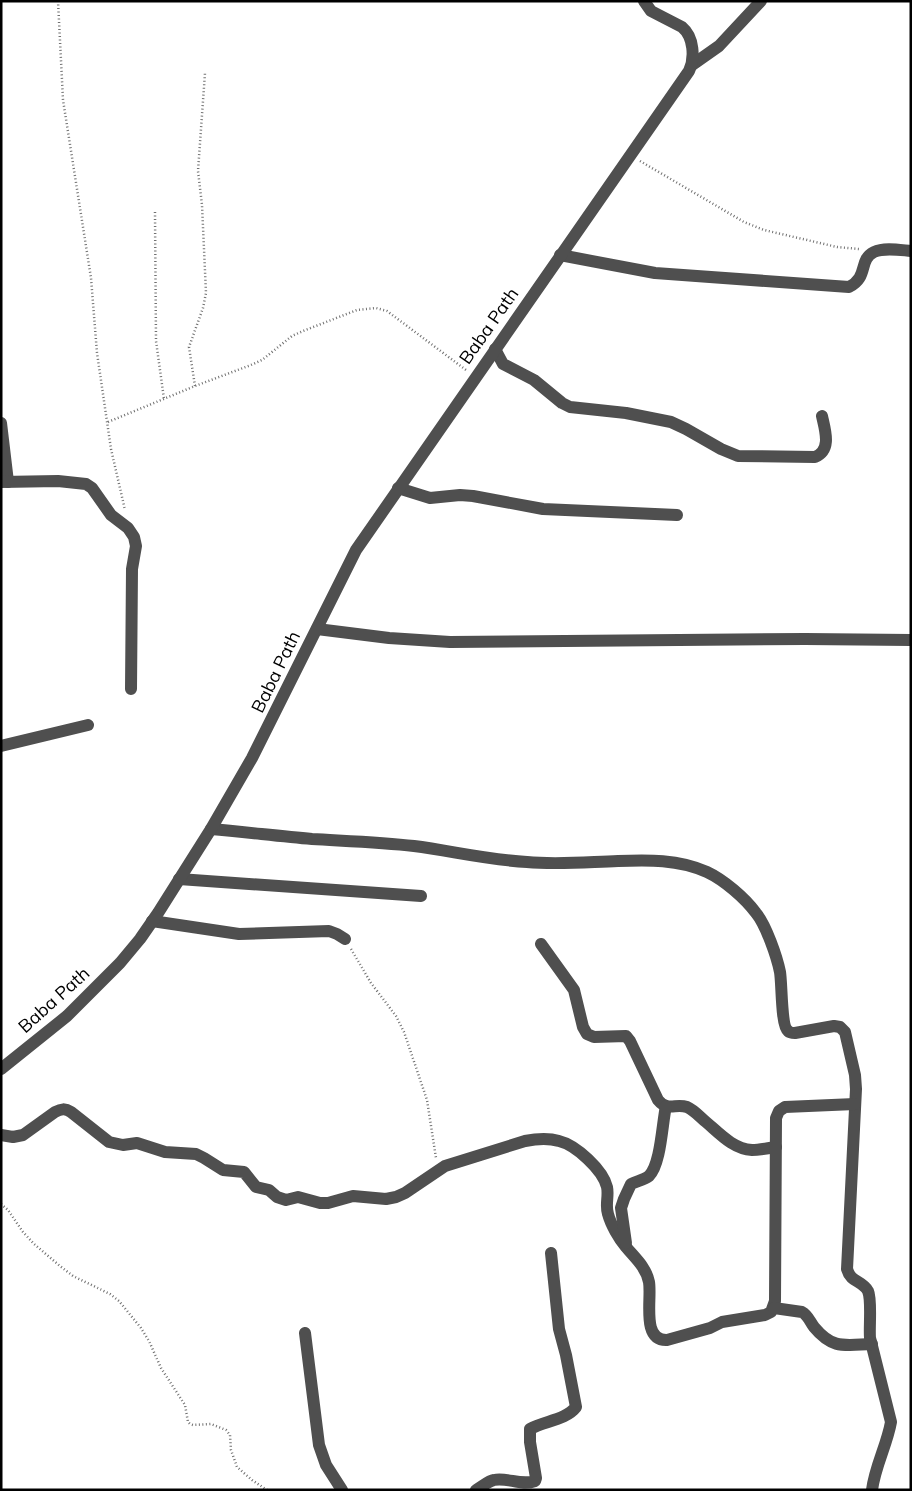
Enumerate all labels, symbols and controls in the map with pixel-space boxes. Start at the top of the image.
street label: Baba Path [454,283,523,368]
street label: Baba Path [246,627,305,716]
street label: Baba Path [13,962,94,1038]

